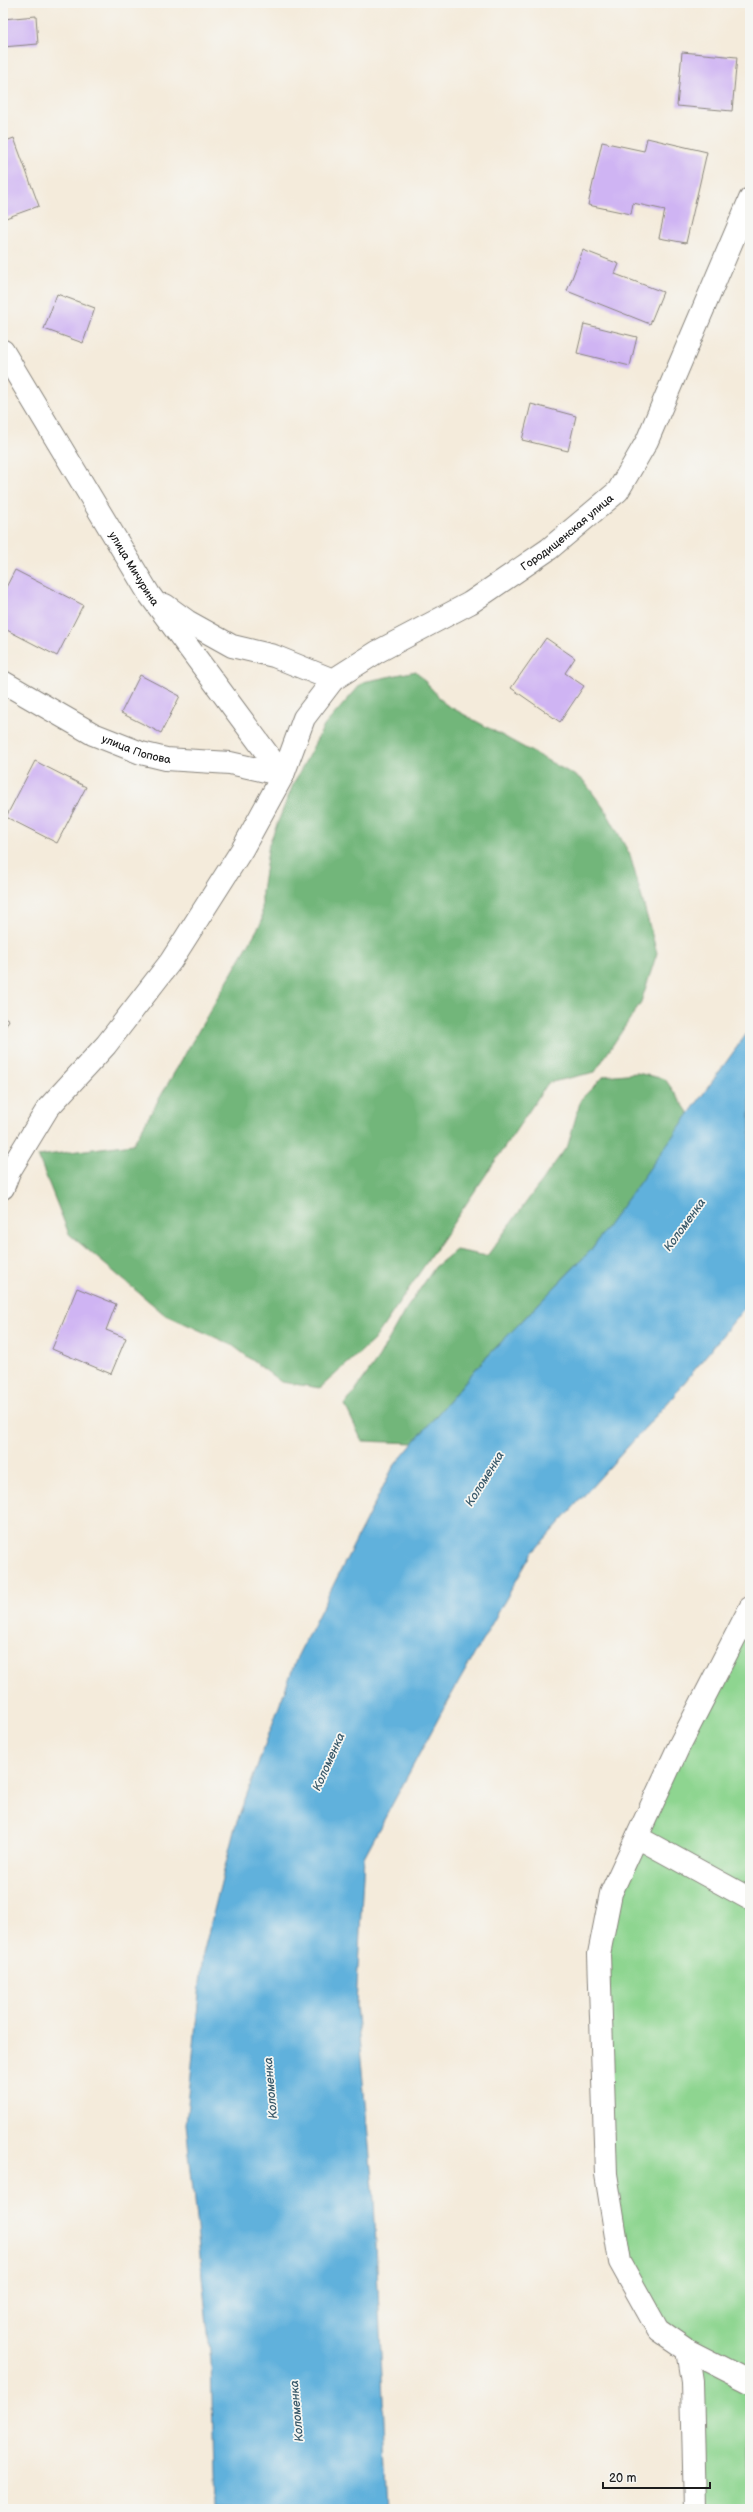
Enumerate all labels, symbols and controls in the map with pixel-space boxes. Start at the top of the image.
street label: Городищенская улица [518,491,616,573]
street label: улица Мичурина [106,529,162,609]
street label: улица Попова [100,732,172,766]
water label: Коломенка [661,1196,709,1254]
water label: Коломенка [462,1449,508,1509]
water label: Коломенка [310,1731,348,1793]
water label: Коломенка [261,2056,281,2120]
water label: Коломенка [287,2379,307,2443]
scale bar [603,2464,710,2490]
text: 20 m [609,2471,636,2486]

